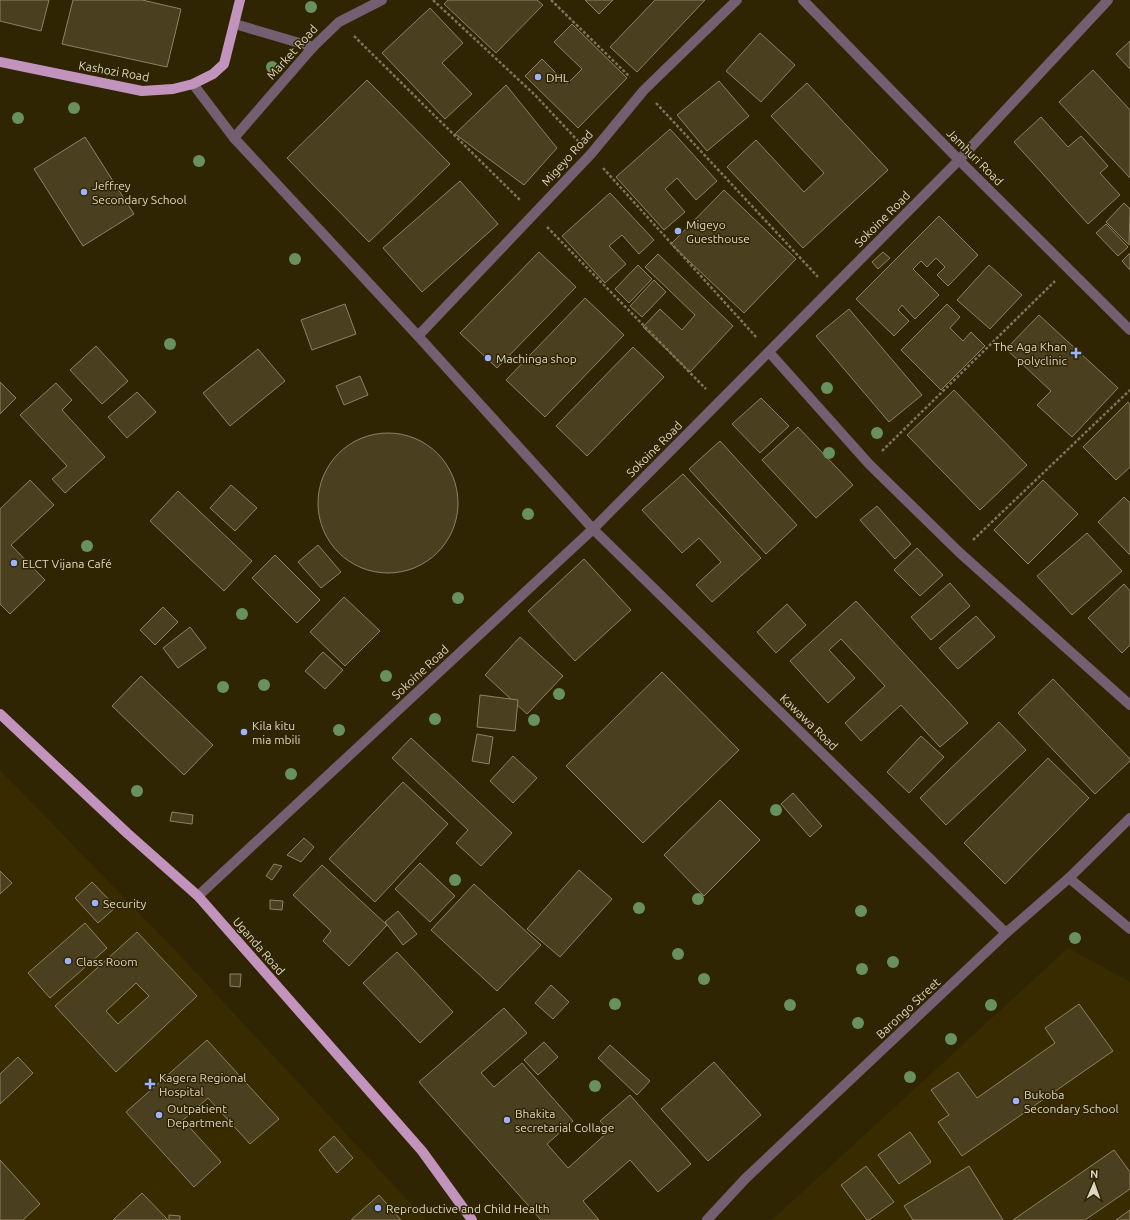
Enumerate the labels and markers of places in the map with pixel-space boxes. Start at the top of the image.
place label: DHL [546,71,569,84]
marker: DHL [533,72,543,82]
place label: Jeffrey Secondary School [92,179,187,206]
marker: Jeffrey Secondary School [79,187,89,197]
place label: Migeyo Guesthouse [686,218,750,245]
marker: Migeyo Guesthouse [673,226,683,236]
place label: The Aga Khan polyclinic [993,340,1067,367]
marker: The Aga Khan polyclinic [1070,347,1082,359]
place label: Machinga shop [496,352,577,365]
marker: Machinga shop [483,353,493,363]
place label: ELCT Vijana Café [22,557,112,570]
marker: ELCT Vijana Café [9,558,19,568]
place label: Kila kitu mia mbili [252,719,301,746]
marker: Kila kitu mia mbili [239,727,249,737]
place label: Security [103,897,147,910]
marker: Security [90,898,100,908]
place label: Class Room [76,955,138,968]
marker: Class Room [63,956,73,966]
place label: Kagera Regional Hospital [159,1071,247,1098]
marker: Kagera Regional Hospital [144,1078,156,1090]
place label: Bukoba Secondary School [1024,1088,1119,1115]
marker: Bukoba Secondary School [1011,1096,1021,1106]
place label: Outpatient Department [167,1102,233,1129]
place label: Bhakita secretarial Collage [515,1107,614,1134]
marker: Outpatient Department [154,1110,164,1120]
marker: Bhakita secretarial Collage [502,1115,512,1125]
place label: Reproductive and Child Health [386,1202,550,1215]
marker: Reproductive and Child Health [373,1203,383,1213]

